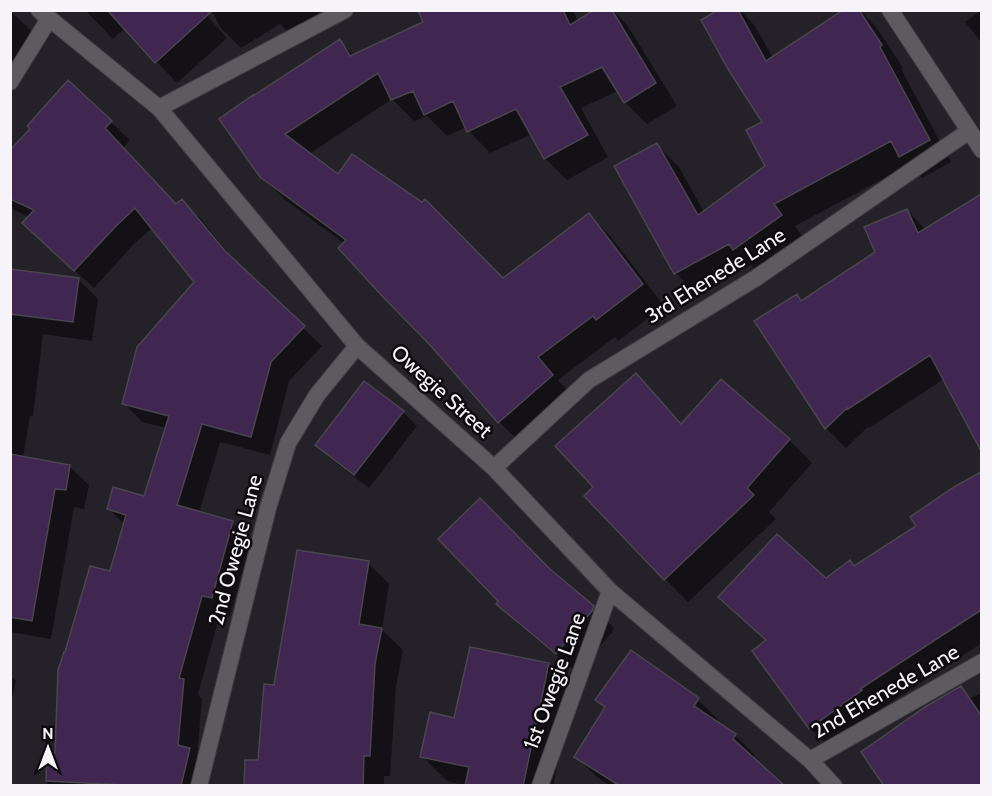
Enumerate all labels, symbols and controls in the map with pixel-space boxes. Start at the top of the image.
street label: 3rd Ehenede Lane [640,222,790,328]
street label: Owegie Street [387,339,497,443]
street label: 2nd Owegie Lane [203,472,267,628]
street label: 1st Owegie Lane [518,609,590,753]
street label: 2nd Ehenede Lane [807,639,963,743]
north arrow [18,718,78,778]
text: N [42,724,54,743]

